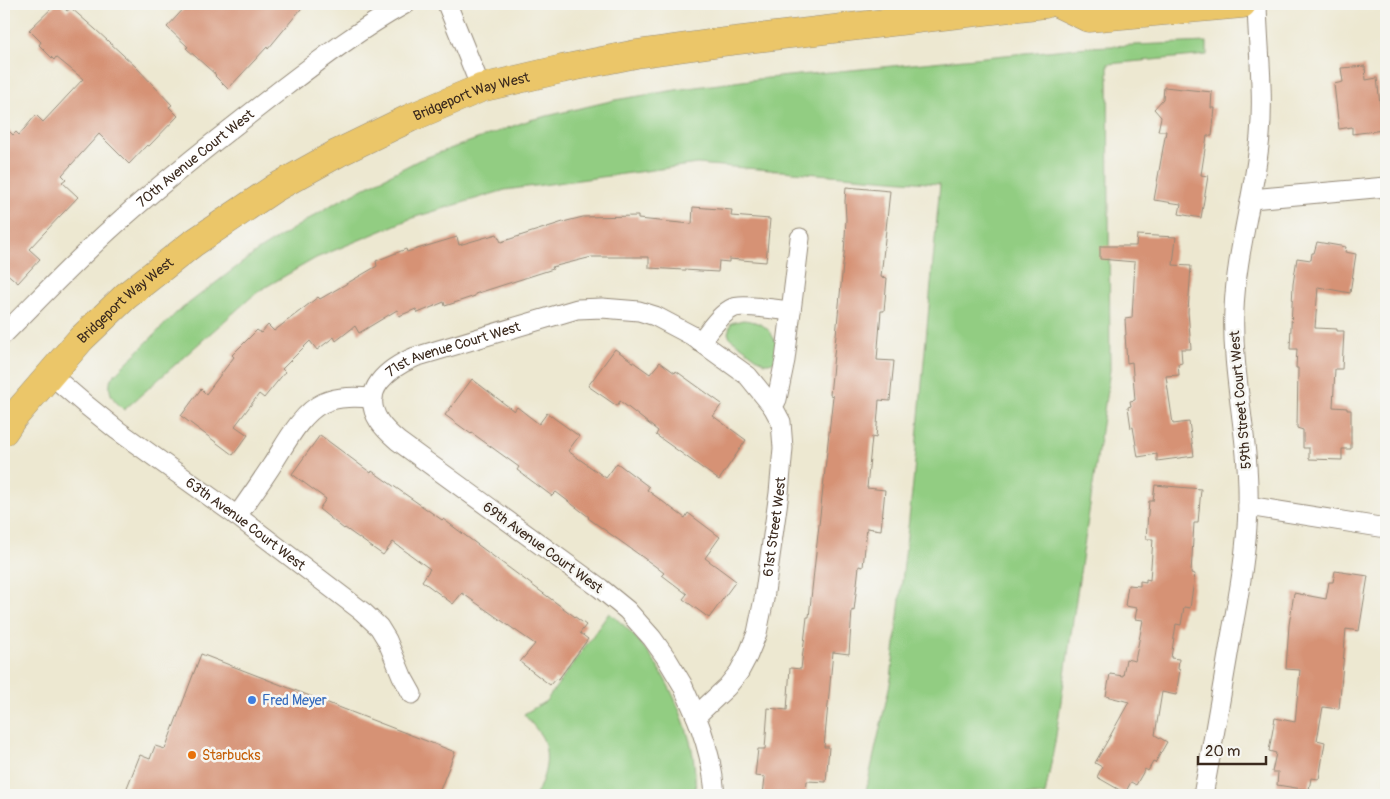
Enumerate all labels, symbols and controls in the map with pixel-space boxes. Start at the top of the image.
street label: Bridgeport Way West [411,69,532,125]
street label: 70th Avenue Court West [133,106,258,211]
street label: Bridgeport Way West [74,254,177,347]
street label: 71st Avenue Court West [382,318,523,381]
street label: 59th Street Court West [1226,330,1255,470]
street label: 63th Avenue Court West [182,474,309,574]
street label: 61st Street West [759,476,789,578]
street label: 69th Avenue Court West [479,498,606,597]
place label: Fred Meyer [262,692,327,709]
marker: Fred Meyer [246,694,258,706]
scale bar [1198,734,1265,766]
text: 20 m [1205,742,1240,761]
place label: Starbucks [202,747,261,764]
marker: Starbucks [186,749,198,761]

